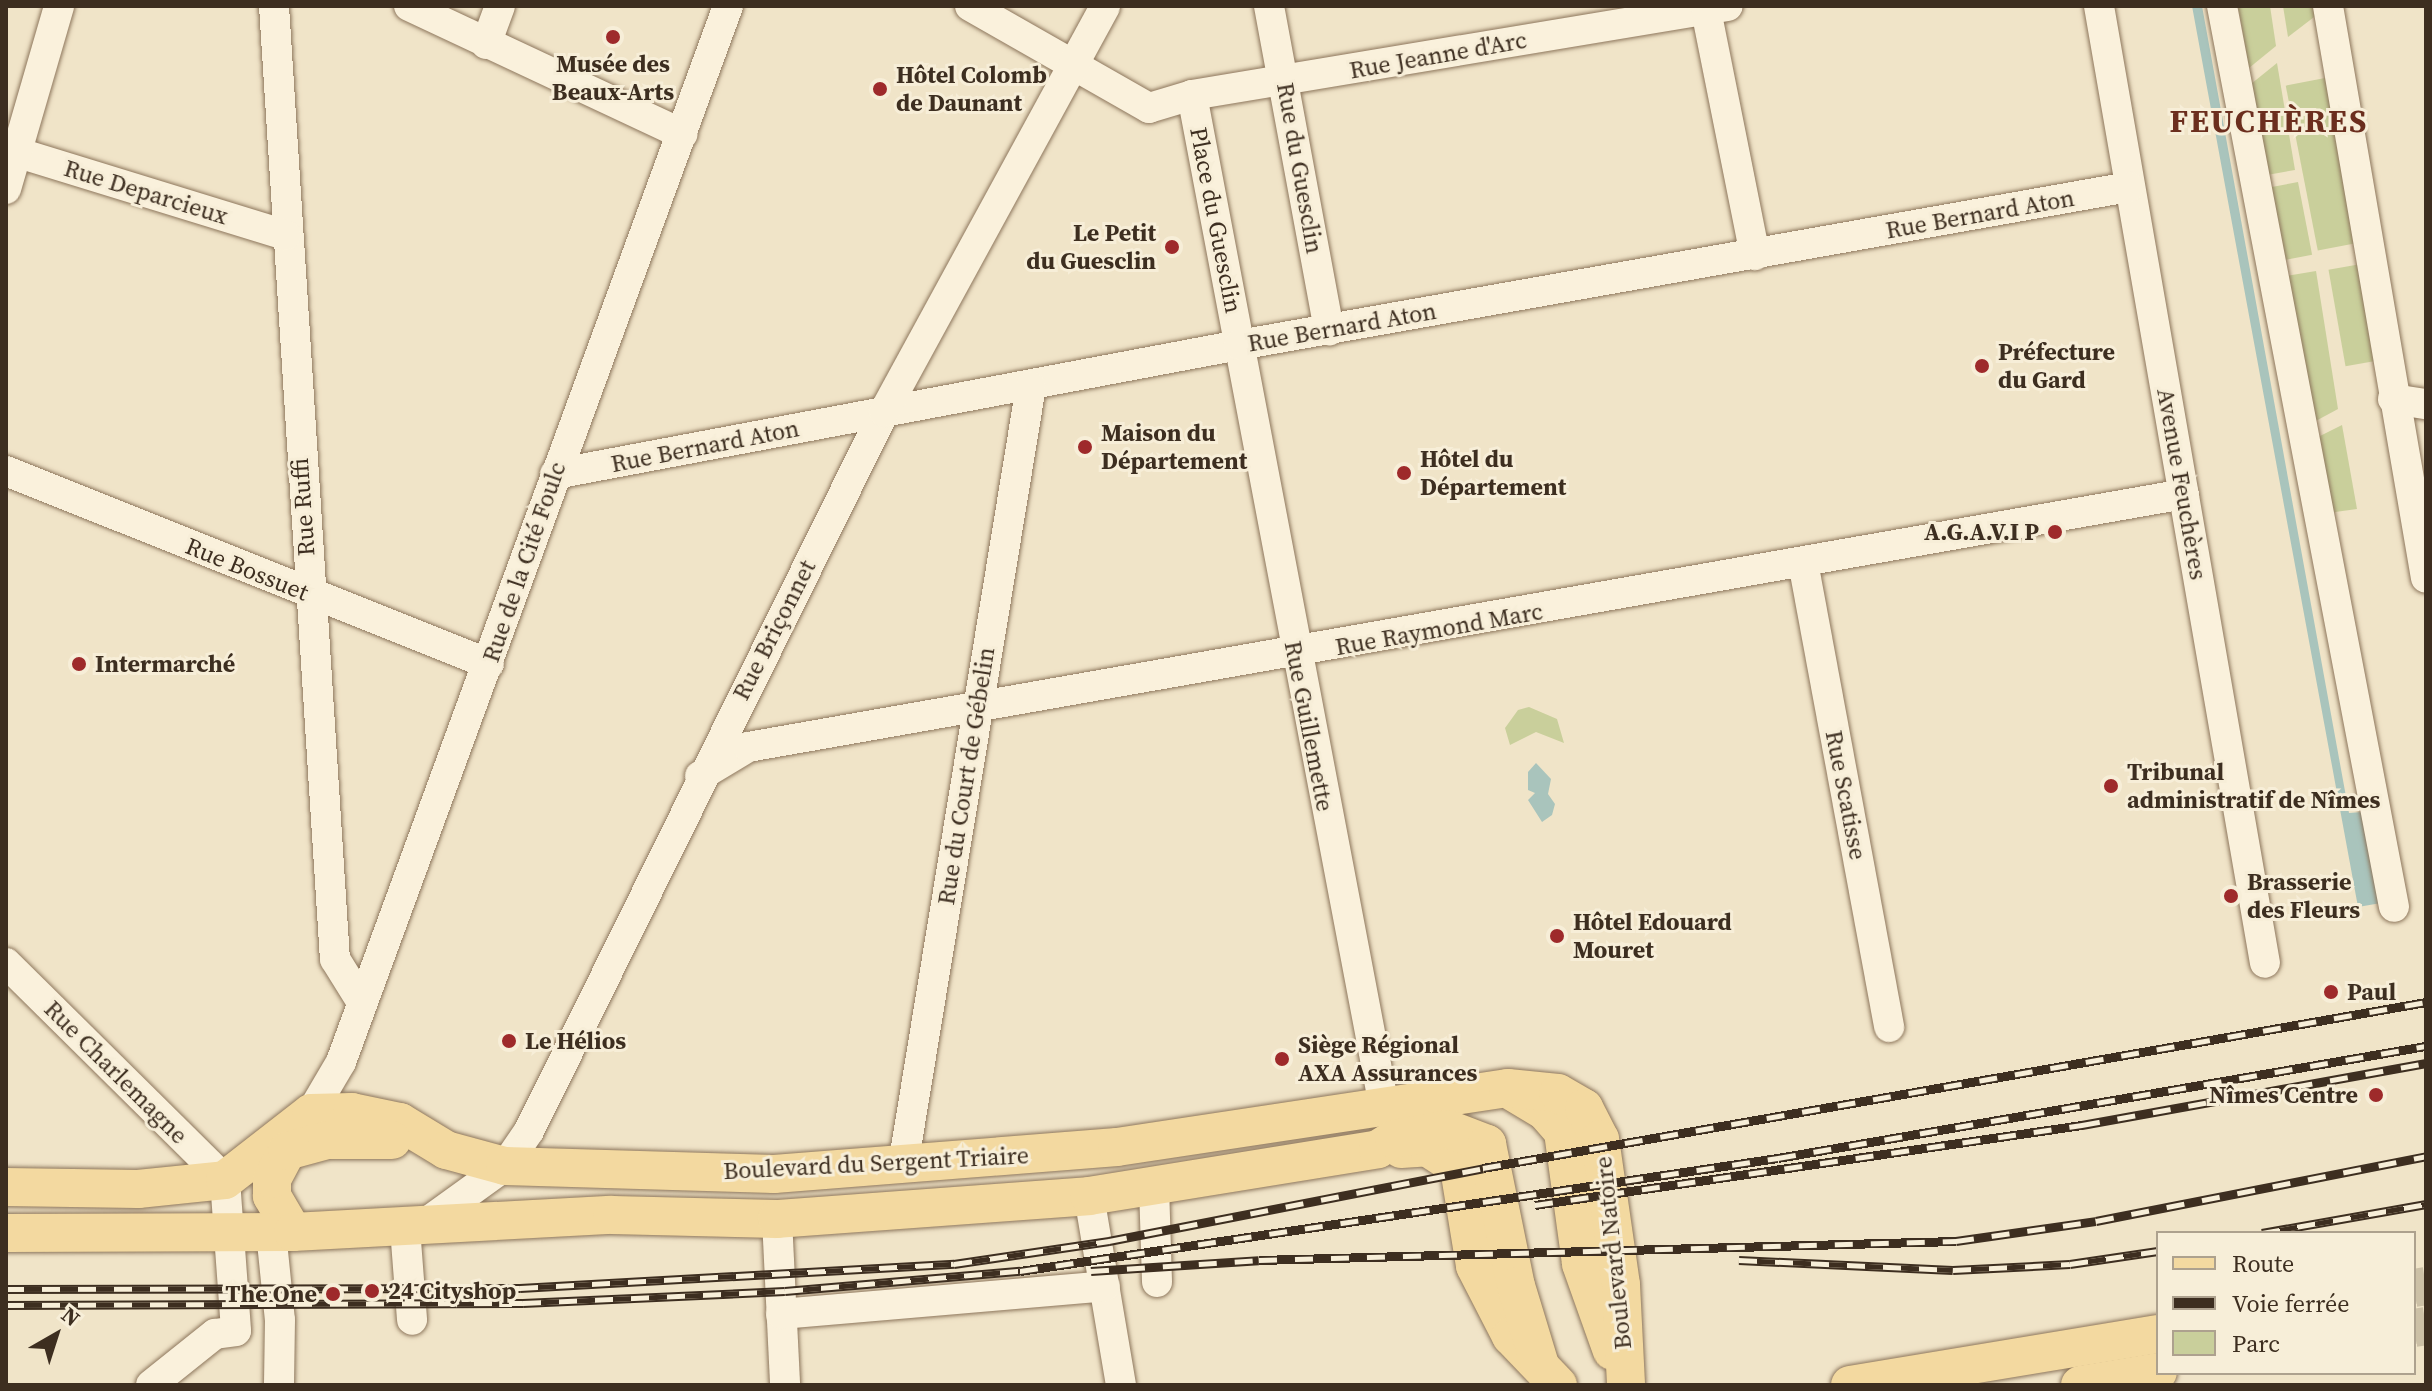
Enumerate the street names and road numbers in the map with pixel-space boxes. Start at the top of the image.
street label: Rue Jeanne d'Arc [1347,25,1529,85]
street label: Rue du Guesclin [1271,80,1329,256]
street label: Place du Guesclin [1184,125,1248,315]
street label: Rue Deparcieux [61,153,231,231]
street label: Rue Bernard Aton [1883,183,2077,245]
street label: Rue Bernard Aton [1245,296,1439,358]
street label: Avenue Feuchères [2151,386,2213,582]
street label: Rue Bernard Aton [608,414,802,478]
street label: Rue Ruffi [285,457,321,557]
street label: Rue de la Cité Foulc [476,458,572,666]
street label: Rue Bossuet [181,531,313,607]
street label: Rue Briçonnet [726,555,822,705]
street label: Rue Raymond Marc [1333,597,1545,661]
street label: Rue Guillemette [1278,638,1340,814]
street label: Rue du Court de Gébelin [931,645,1001,907]
street label: Rue Scatisse [1819,728,1873,862]
street label: Rue Charlemagne [38,994,194,1150]
street label: Boulevard du Sergent Triaire [722,1141,1030,1185]
street label: Boulevard Natoire [1589,1155,1637,1351]

